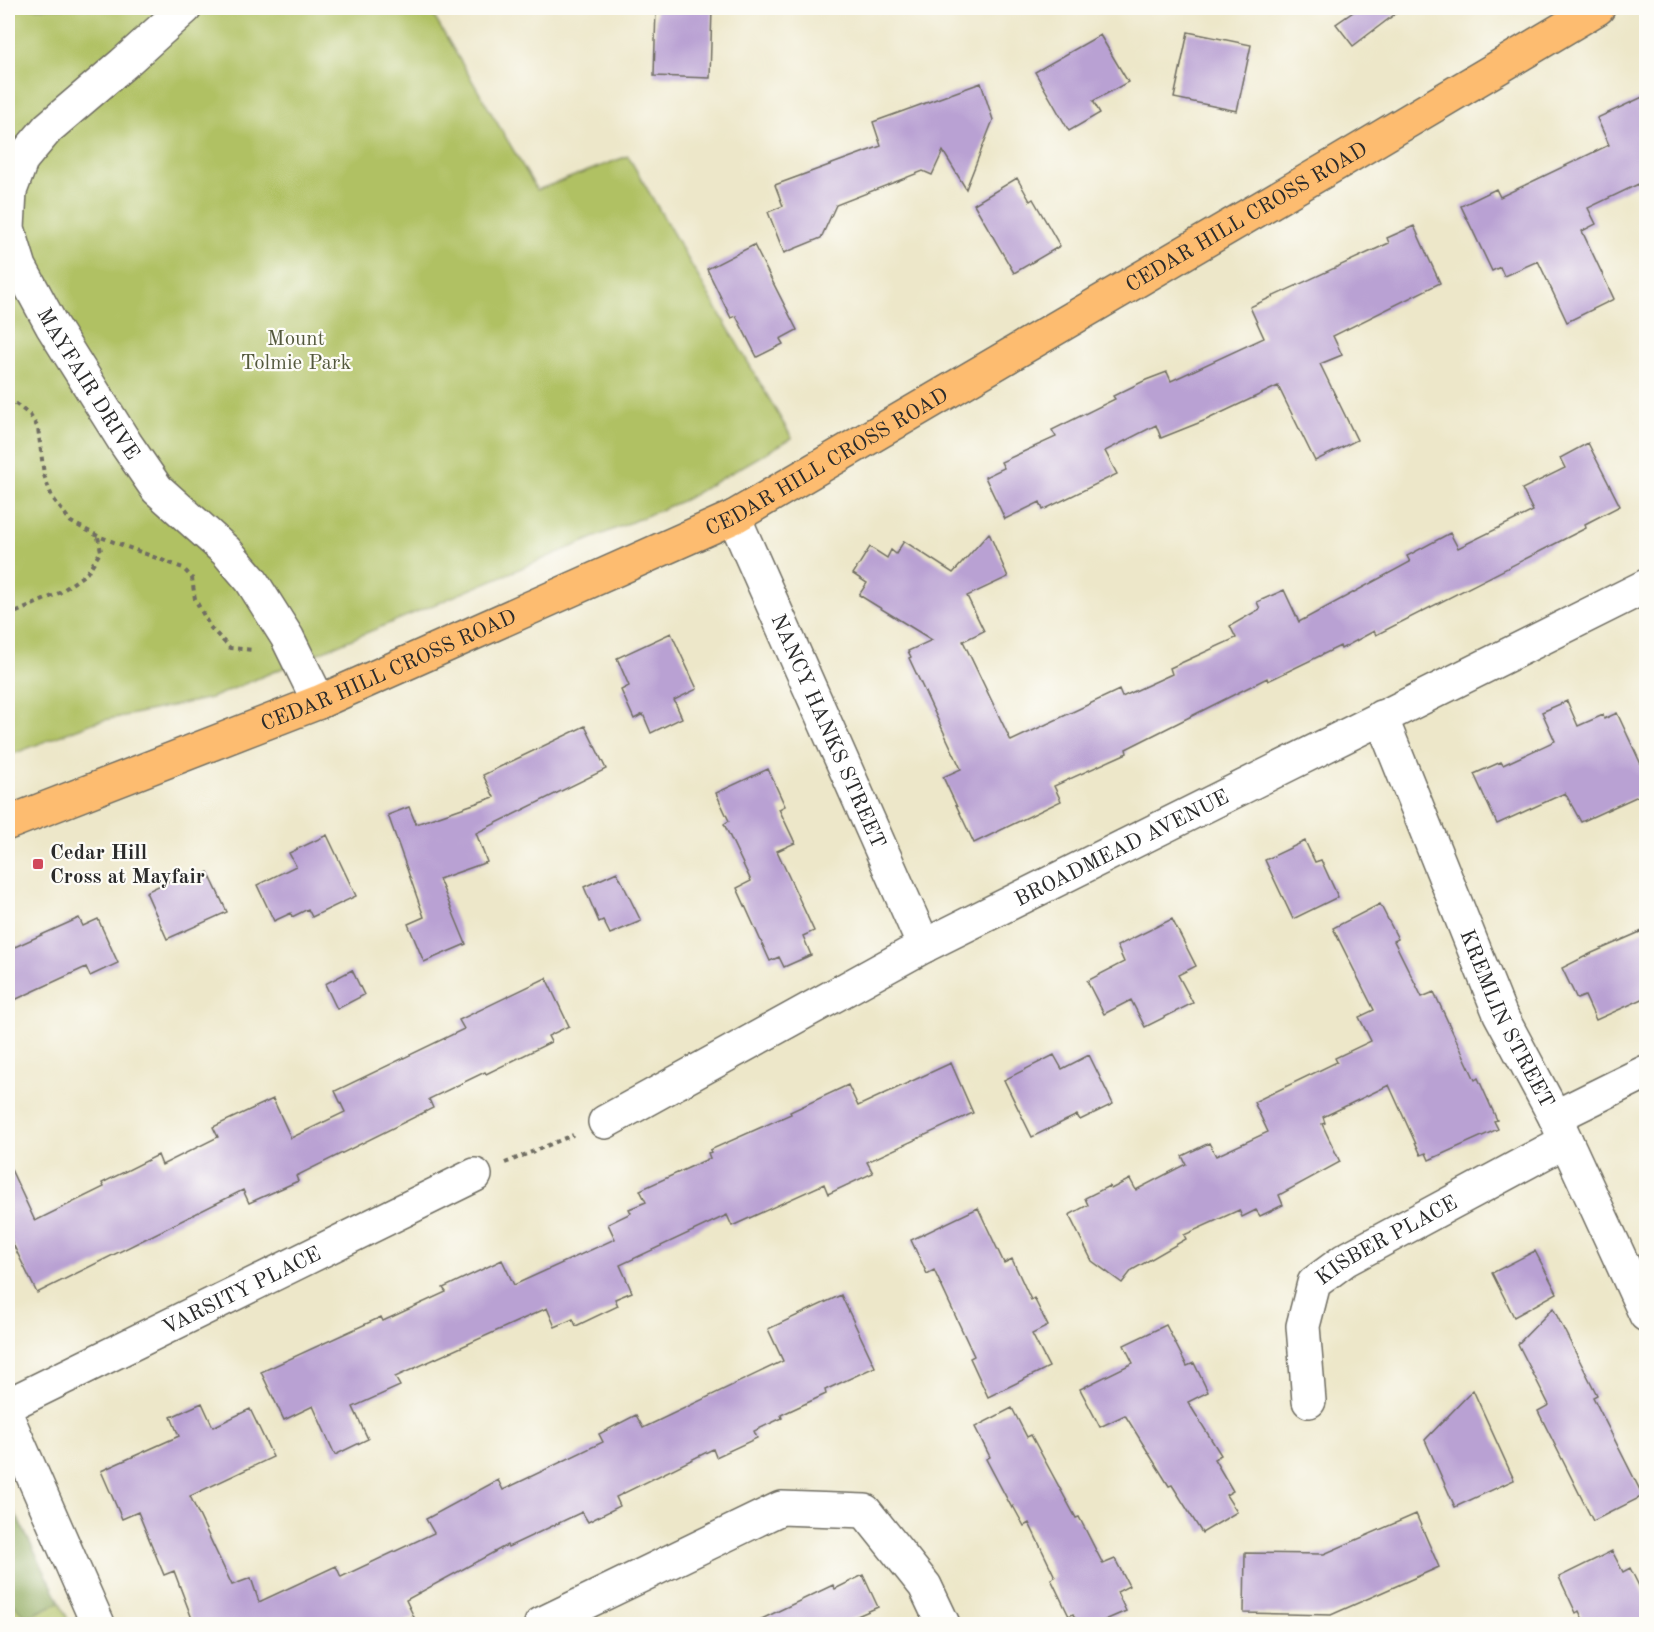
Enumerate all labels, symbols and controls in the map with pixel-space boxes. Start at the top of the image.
street label: CEDAR HILL CROSS ROAD [1123,139,1371,297]
street label: MAYFAIR DRIVE [32,305,143,464]
park label: Mount Tolmie Park [241,329,351,374]
street label: CEDAR HILL CROSS ROAD [703,385,952,540]
street label: CEDAR HILL CROSS ROAD [258,606,520,736]
street label: NANCY HANKS STREET [766,611,888,852]
street label: BROADMEAD AVENUE [1012,787,1233,911]
place label: Cedar Hill Cross at Mayfair [50,843,205,888]
marker: Cedar Hill Cross at Mayfair [31,857,45,871]
street label: KREMLIN STREET [1455,927,1557,1112]
street label: KISBER PLACE [1313,1193,1461,1290]
street label: VARSITY PLACE [159,1244,324,1339]

